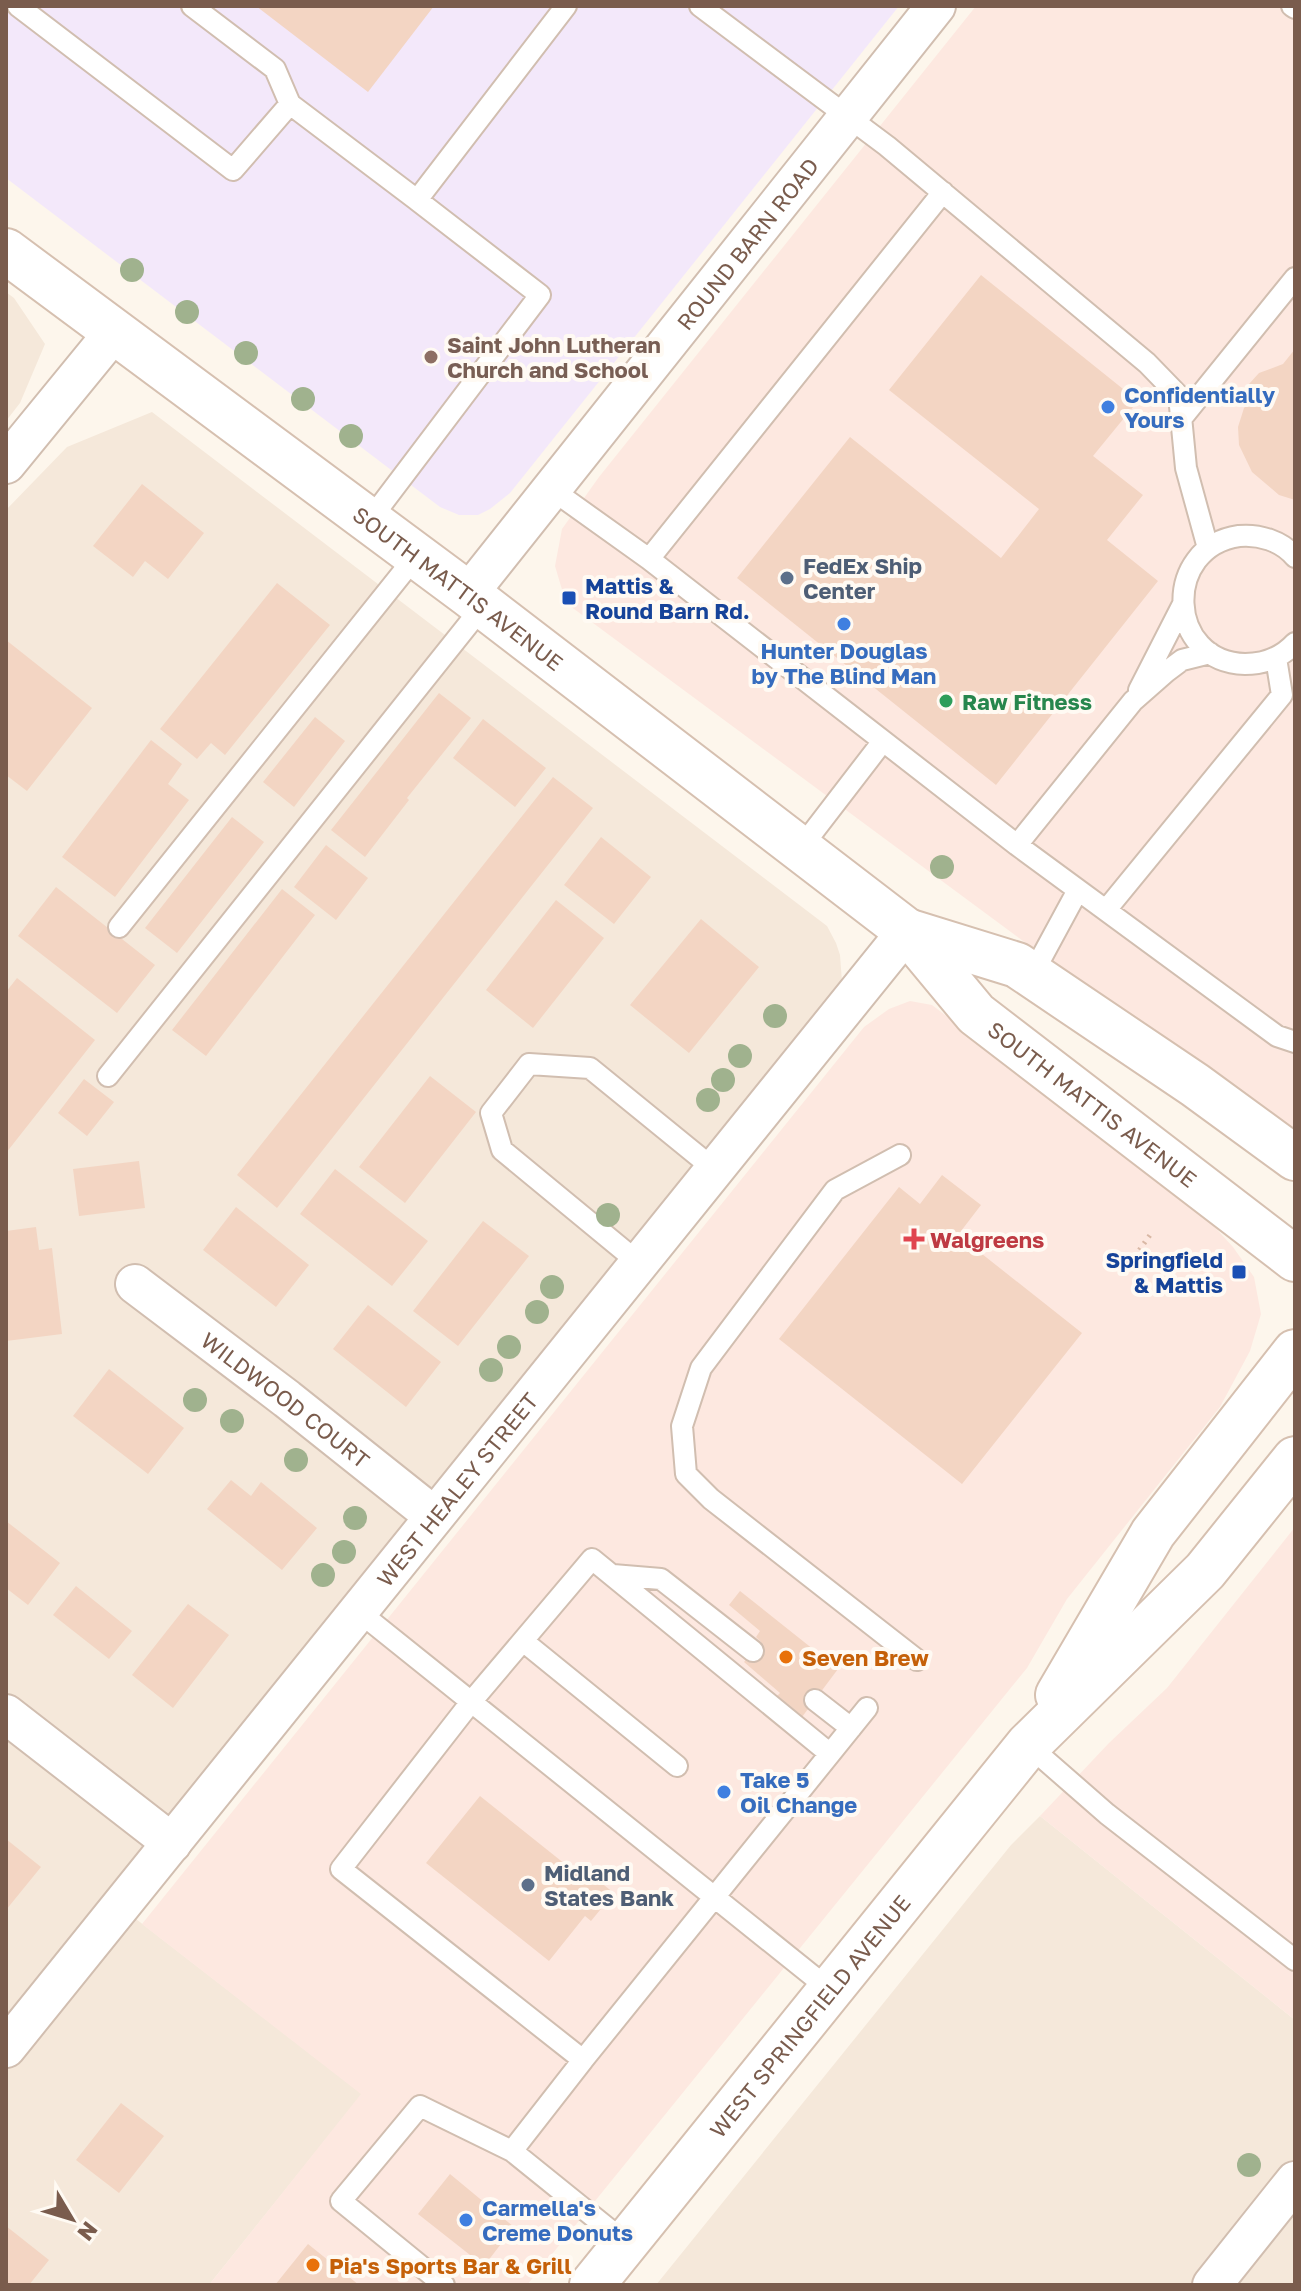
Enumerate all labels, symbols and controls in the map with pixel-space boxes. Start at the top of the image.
street label: ROUND BARN ROAD [670,152,824,335]
place label: Saint John Lutheran Church and School [447,331,661,383]
marker: Saint John Lutheran Church and School [422,348,440,366]
place label: Confidentially Yours [1124,381,1275,433]
marker: Confidentially Yours [1099,398,1117,416]
street label: SOUTH MATTIS AVENUE [348,500,569,676]
place label: FedEx Ship Center [803,552,922,604]
marker: FedEx Ship Center [778,569,796,587]
place label: Mattis & Round Barn Rd. [585,572,750,624]
marker: Mattis & Round Barn Rd. [560,589,578,607]
marker: Hunter Douglas by The Blind Man [835,615,853,633]
place label: Hunter Douglas by The Blind Man [752,637,936,689]
place label: Raw Fitness [962,688,1092,715]
marker: Raw Fitness [937,692,955,710]
street label: SOUTH MATTIS AVENUE [983,1015,1203,1192]
place label: Walgreens [930,1226,1044,1253]
marker: Walgreens [905,1230,923,1248]
place label: Springfield & Mattis [1105,1246,1223,1298]
marker: Springfield & Mattis [1230,1263,1248,1281]
street label: WILDWOOD COURT [196,1326,376,1474]
street label: WEST HEALEY STREET [370,1386,543,1592]
place label: Seven Brew [802,1644,929,1671]
marker: Seven Brew [777,1648,795,1666]
place label: Take 5 Oil Change [740,1766,857,1818]
marker: Take 5 Oil Change [715,1783,733,1801]
place label: Midland States Bank [544,1859,674,1911]
marker: Midland States Bank [519,1876,537,1894]
street label: WEST SPRINGFIELD AVENUE [703,1889,915,2143]
north arrow [32,2179,112,2259]
place label: Carmella's Creme Donuts [482,2194,633,2246]
marker: Carmella's Creme Donuts [457,2211,475,2229]
text: N [72,2217,104,2247]
place label: Pia's Sports Bar & Grill [329,2252,572,2279]
marker: Pia's Sports Bar & Grill [304,2256,322,2274]

